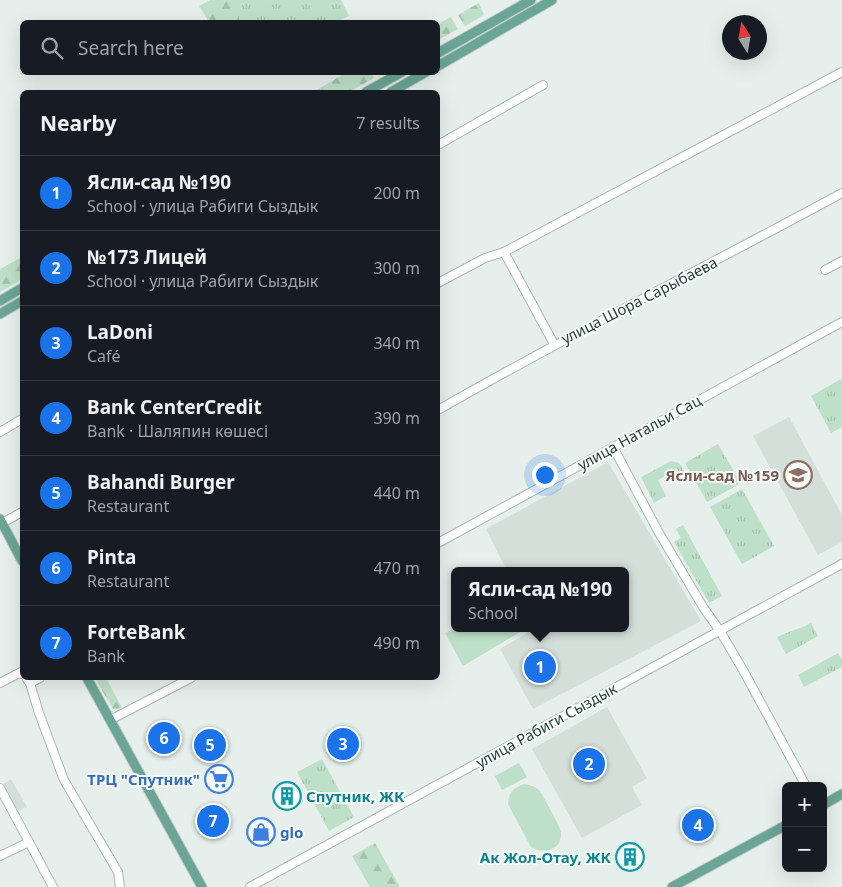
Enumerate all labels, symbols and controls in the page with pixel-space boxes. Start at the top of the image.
north arrow [722,15,767,60]
search box [20,20,440,75]
icon: search [38,34,66,62]
text: Search here [78,35,184,61]
text: Nearby [40,109,116,137]
text: 7 results [356,112,420,134]
text: Ясли-сад №190 [87,169,231,195]
text: 1 [51,182,61,204]
text: 200 m [373,182,420,204]
text: School · улица Рабиги Сыздык [87,195,318,217]
text: №173 Лицей [87,244,207,270]
street label: улица Шора Сарыбаева [557,252,721,348]
text: 2 [51,257,61,279]
text: 300 m [373,257,420,279]
text: School · улица Рабиги Сыздык [87,270,318,292]
text: LaDoni [87,319,153,345]
text: 3 [51,332,61,354]
text: 340 m [373,332,420,354]
text: Café [87,345,121,367]
street label: улица Натальи Сац [574,389,705,474]
text: Bank CenterCredit [87,394,262,420]
text: 4 [51,407,61,429]
text: 390 m [373,407,420,429]
text: Bank · Шаляпин көшесі [87,420,268,442]
school or university icon: Ясли-сад №159 [783,460,813,490]
your location [532,462,558,488]
place label: Ясли-сад №159 [665,465,779,485]
text: Bahandi Burger [87,469,235,495]
text: 5 [51,482,61,504]
text: 440 m [373,482,420,504]
text: Restaurant [87,495,169,517]
text: Pinta [87,544,136,570]
text: 6 [51,557,61,579]
text: 470 m [373,557,420,579]
popup [451,567,629,632]
text: Restaurant [87,570,169,592]
text: Ясли-сад №190 [468,576,612,602]
text: School [468,602,518,624]
text: ForteBank [87,619,186,645]
text: 7 [51,632,61,654]
text: 490 m [373,632,420,654]
text: Bank [87,645,125,667]
pin: 1 [524,648,556,686]
street label: улица Рабиги Сыздык [472,678,620,772]
pin: 6 [148,719,180,757]
pin: 3 [327,725,359,763]
pin: 5 [194,726,226,764]
pin: 2 [573,745,605,783]
supermarket icon: ТРЦ "Спутник" [204,764,234,794]
place label: ТРЦ "Спутник" [87,769,200,789]
building icon: Спутник, ЖК [272,781,302,811]
map controls [782,782,827,872]
button: + [782,782,827,827]
place label: Спутник, ЖК [306,786,405,806]
pin: 7 [197,802,229,840]
pin: 4 [682,806,714,844]
shop icon: glo [246,817,276,847]
place label: glo [280,822,303,842]
button: − [782,827,827,872]
building icon: Ак Жол-Отау, ЖК [615,842,645,872]
place label: Ак Жол-Отау, ЖК [480,847,612,867]

